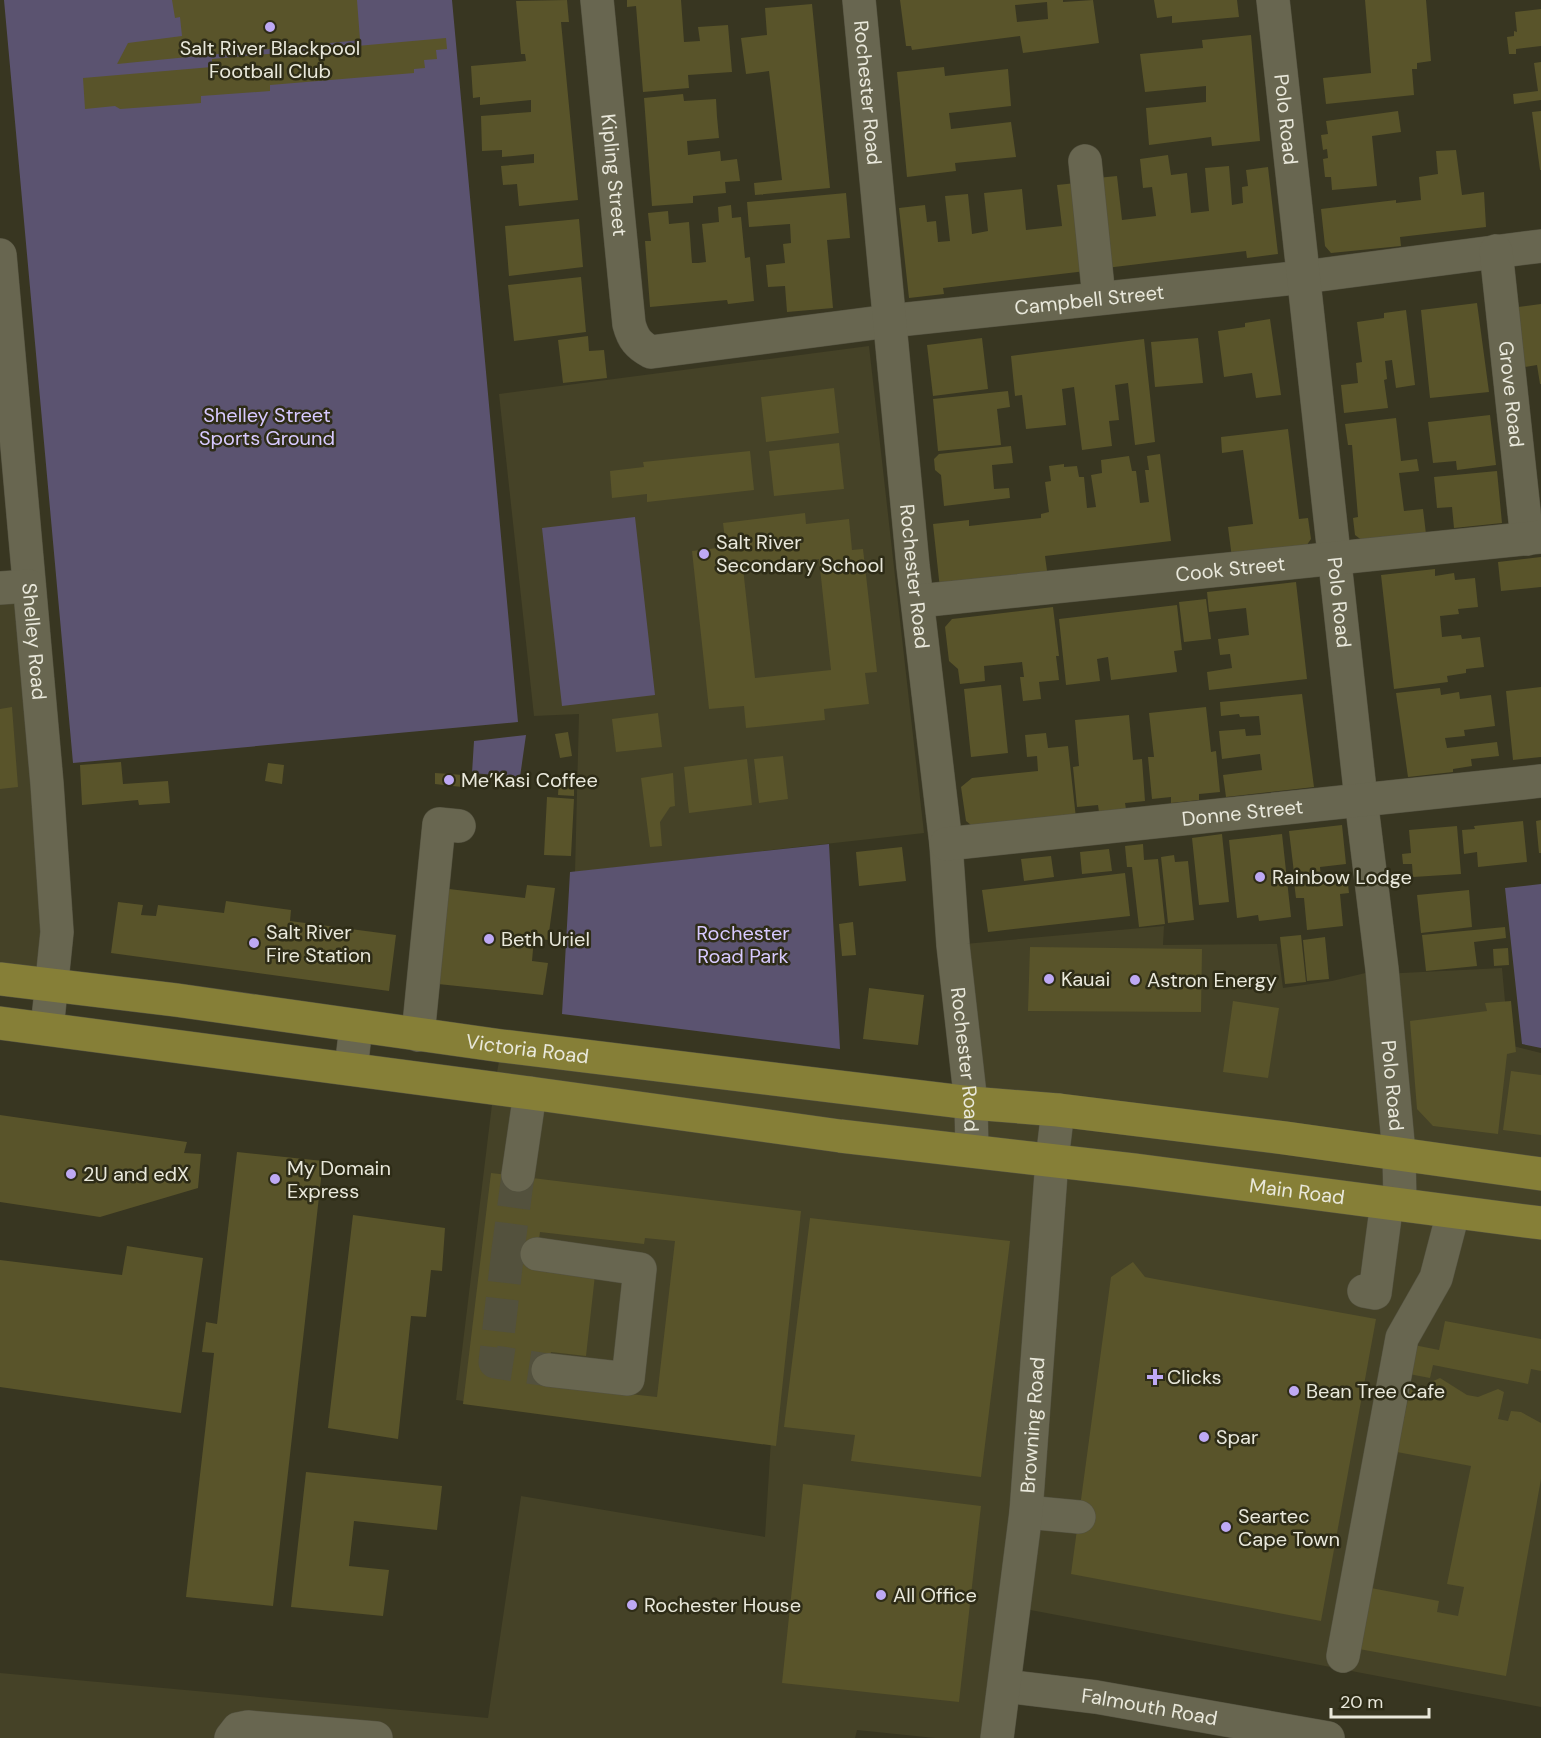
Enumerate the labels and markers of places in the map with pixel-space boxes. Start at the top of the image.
marker: Salt River Blackpool Football Club [263,20,277,34]
place label: Salt River Blackpool Football Club [180,35,360,84]
place label: Salt River Secondary School [716,529,884,578]
marker: Salt River Secondary School [697,547,711,561]
place label: Me’Kasi Coffee [461,767,598,793]
marker: Me’Kasi Coffee [442,773,456,787]
place label: Rainbow Lodge [1272,864,1412,890]
marker: Rainbow Lodge [1253,870,1267,884]
place label: Salt River Fire Station [266,919,371,968]
place label: Beth Uriel [501,926,590,952]
marker: Beth Uriel [482,932,496,946]
marker: Salt River Fire Station [247,936,261,950]
place label: Kauai [1061,966,1110,992]
place label: Astron Energy [1147,967,1277,993]
marker: Kauai [1042,972,1056,986]
marker: Astron Energy [1128,973,1142,987]
place label: My Domain Express [287,1155,391,1204]
place label: 2U and edX [83,1161,189,1187]
marker: 2U and edX [64,1167,78,1181]
marker: My Domain Express [268,1172,282,1186]
place label: Clicks [1167,1364,1222,1390]
marker: Clicks [1148,1370,1162,1384]
place label: Bean Tree Cafe [1306,1378,1445,1404]
marker: Bean Tree Cafe [1287,1384,1301,1398]
place label: Spar [1216,1424,1258,1450]
marker: Spar [1197,1430,1211,1444]
place label: Seartec Cape Town [1238,1503,1340,1552]
marker: Seartec Cape Town [1219,1520,1233,1534]
place label: All Office [893,1582,977,1608]
marker: All Office [874,1588,888,1602]
place label: Rochester House [644,1592,801,1618]
marker: Rochester House [625,1598,639,1612]

